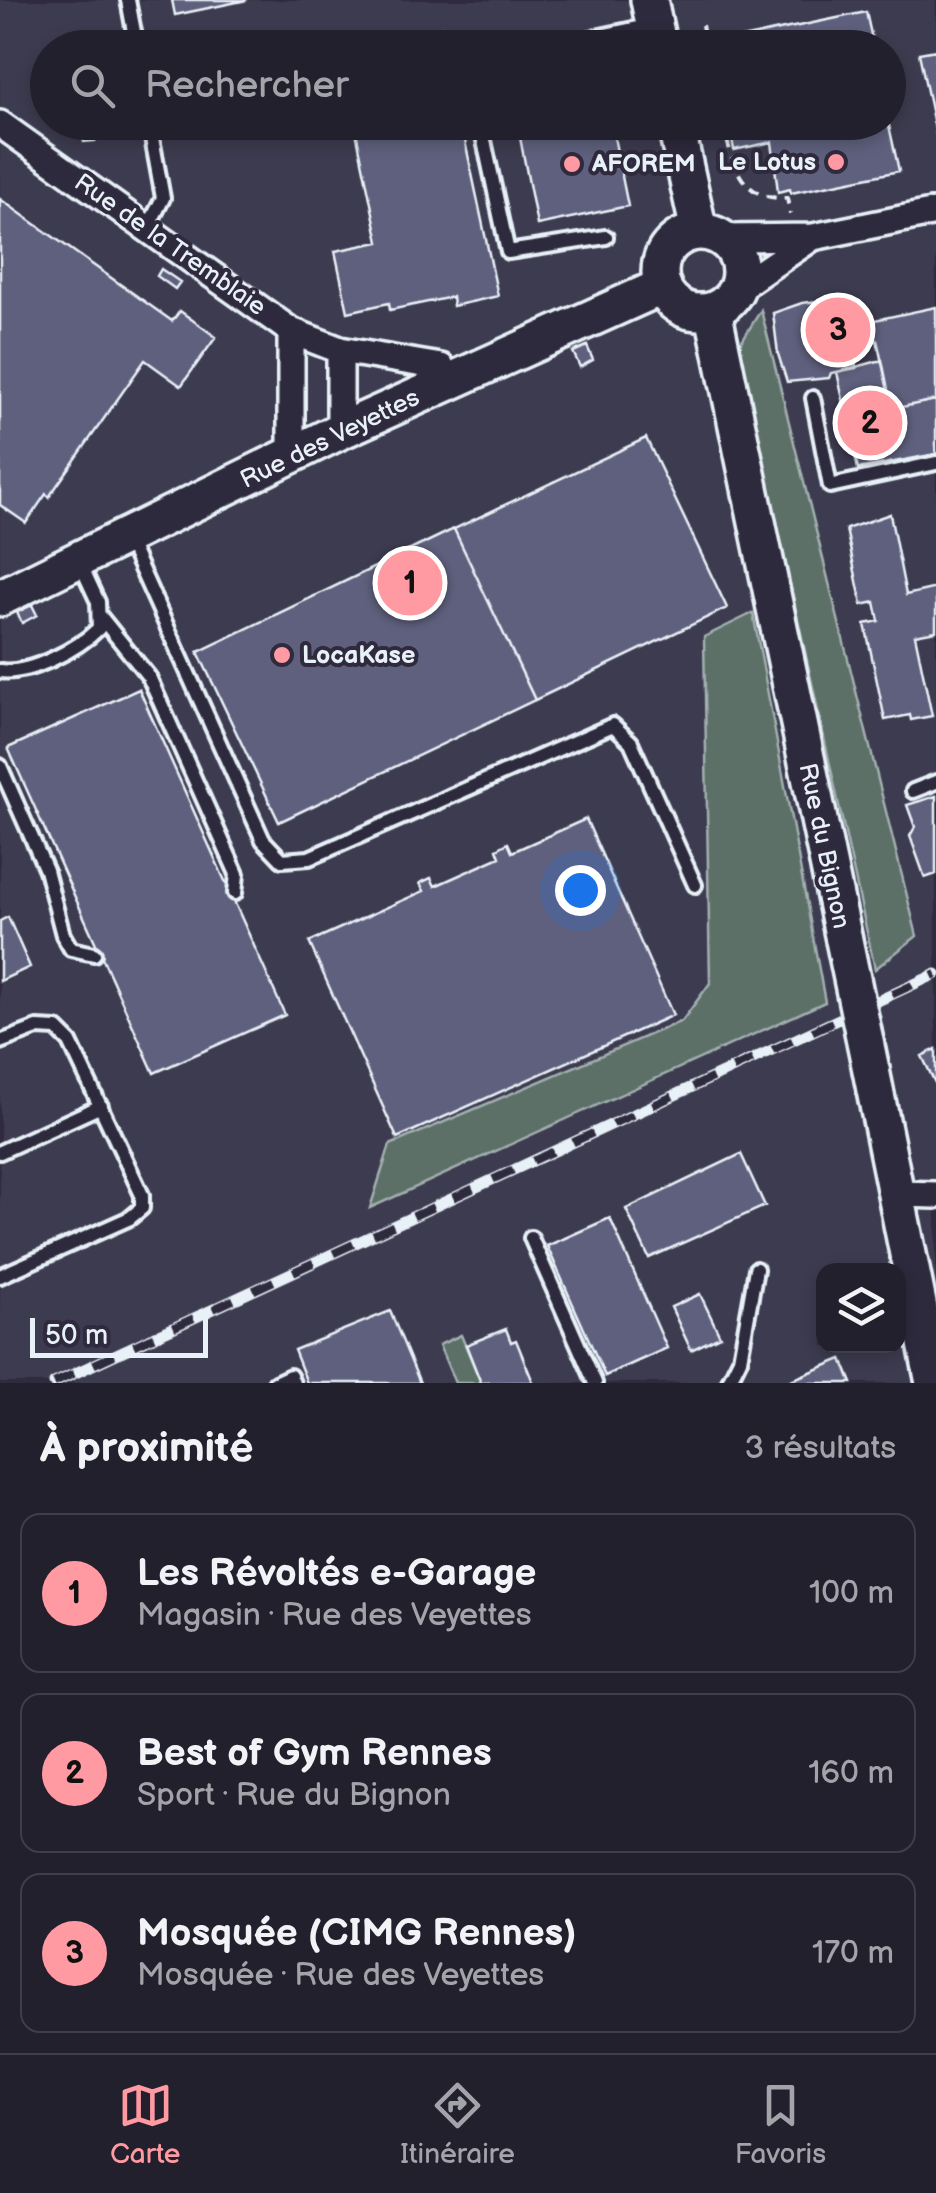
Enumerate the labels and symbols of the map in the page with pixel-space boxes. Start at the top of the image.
place label: Le Lotus [718,147,816,178]
place label: AFOREM [591,149,696,180]
marker: Le Lotus [825,151,847,173]
marker: AFOREM [561,153,583,175]
street label: Rue de la Tremblaie [68,167,272,323]
pin: 3 [806,292,870,368]
street label: Rue des Veyettes [235,382,425,496]
pin: 2 [838,386,902,460]
pin: 1 [378,546,442,620]
place label: LocaKase [302,640,415,671]
marker: LocaKase [271,644,293,666]
street label: Rue du Bignon [791,761,857,931]
your location [555,865,606,916]
scale bar [30,1313,208,1358]

